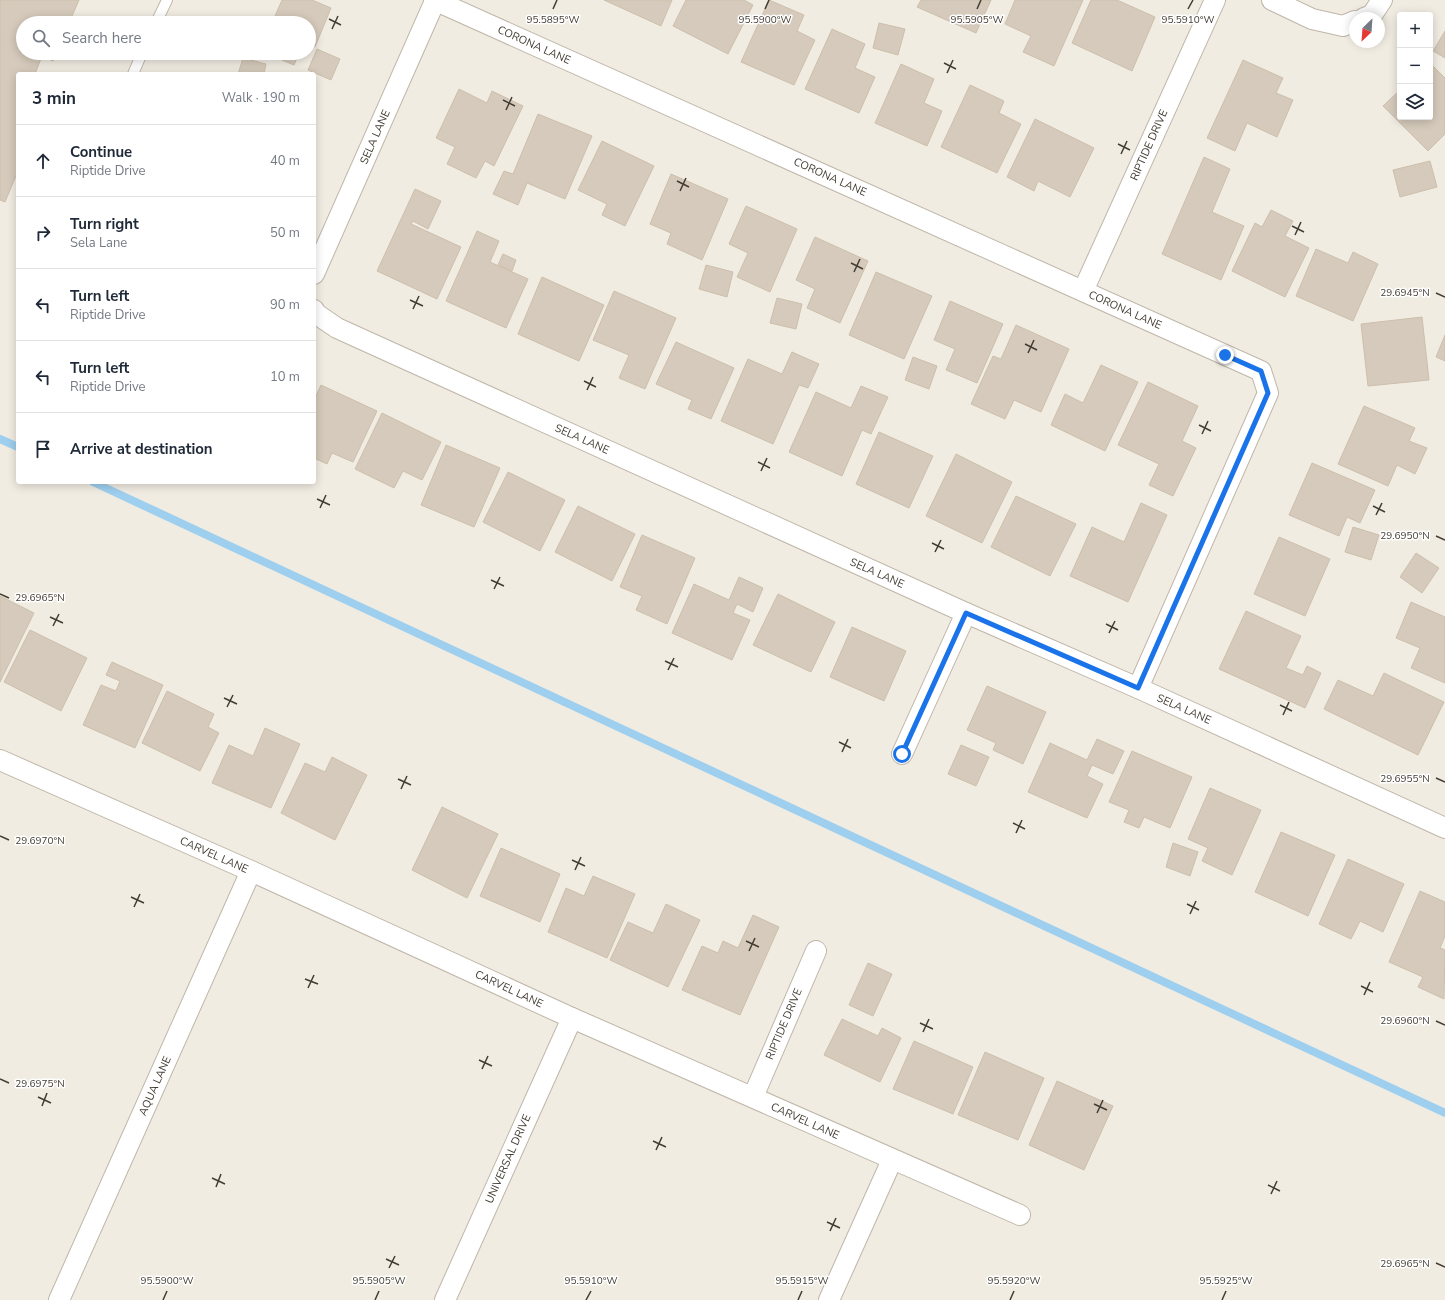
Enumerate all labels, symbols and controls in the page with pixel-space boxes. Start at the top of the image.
north arrow [1349,12,1385,48]
map controls [1397,12,1433,120]
button: + [1397,12,1433,48]
text: 95.5895°W [526,13,580,27]
text: 95.5900°W [738,13,792,27]
text: 95.5905°W [950,13,1004,27]
text: 95.5910°W [1161,13,1215,27]
search box [16,16,316,60]
street label: CORONA LANE [495,22,573,68]
icon: search [30,27,52,49]
text: Search here [62,28,142,48]
button: − [1397,48,1433,84]
button: layers [1397,84,1433,120]
text: 3 min [32,87,76,110]
text: Walk · 190 m [222,89,300,107]
street label: SELA LANE [356,107,394,167]
street label: RIPTIDE DRIVE [1127,107,1171,183]
text: Continue [70,142,132,162]
icon: ahead [32,150,54,172]
text: 40 m [270,152,300,170]
street label: CORONA LANE [791,154,869,200]
text: Riptide Drive [70,162,145,180]
text: Turn right [70,214,139,234]
icon: right [32,222,54,244]
text: 50 m [270,224,300,242]
text: Sela Lane [70,234,127,252]
text: Turn left [70,286,129,306]
text: 29.6945°N [1380,286,1430,300]
street label: CORONA LANE [1086,287,1164,333]
icon: left [32,294,54,316]
text: 90 m [270,296,300,314]
text: Riptide Drive [70,306,145,324]
route end [1216,346,1234,364]
text: Turn left [70,358,129,378]
icon: left [32,366,54,388]
text: 10 m [270,368,300,386]
text: Riptide Drive [70,378,145,396]
street label: SELA LANE [552,420,612,458]
icon: arrive [32,438,54,460]
text: Arrive at destination [70,439,213,459]
text: 29.6950°N [1380,529,1430,543]
street label: SELA LANE [847,554,907,592]
text: 29.6965°N [15,591,65,605]
street label: SELA LANE [1154,690,1214,728]
route start [893,745,911,763]
text: 29.6955°N [1380,772,1430,786]
street label: CARVEL LANE [177,833,251,877]
text: 29.6970°N [15,834,65,848]
street label: CARVEL LANE [472,967,546,1011]
street label: RIPTIDE DRIVE [762,986,806,1062]
text: 29.6960°N [1380,1014,1430,1028]
street label: AQUA LANE [135,1054,175,1118]
text: 29.6975°N [15,1077,65,1091]
street label: CARVEL LANE [768,1099,842,1143]
street label: UNIVERSAL DRIVE [482,1112,534,1206]
text: 29.6965°N [1380,1257,1430,1271]
text: 95.5900°W [140,1274,194,1288]
text: 95.5905°W [352,1274,406,1288]
text: 95.5910°W [564,1274,618,1288]
text: 95.5915°W [775,1274,829,1288]
text: 95.5920°W [987,1274,1041,1288]
text: 95.5925°W [1199,1274,1253,1288]

